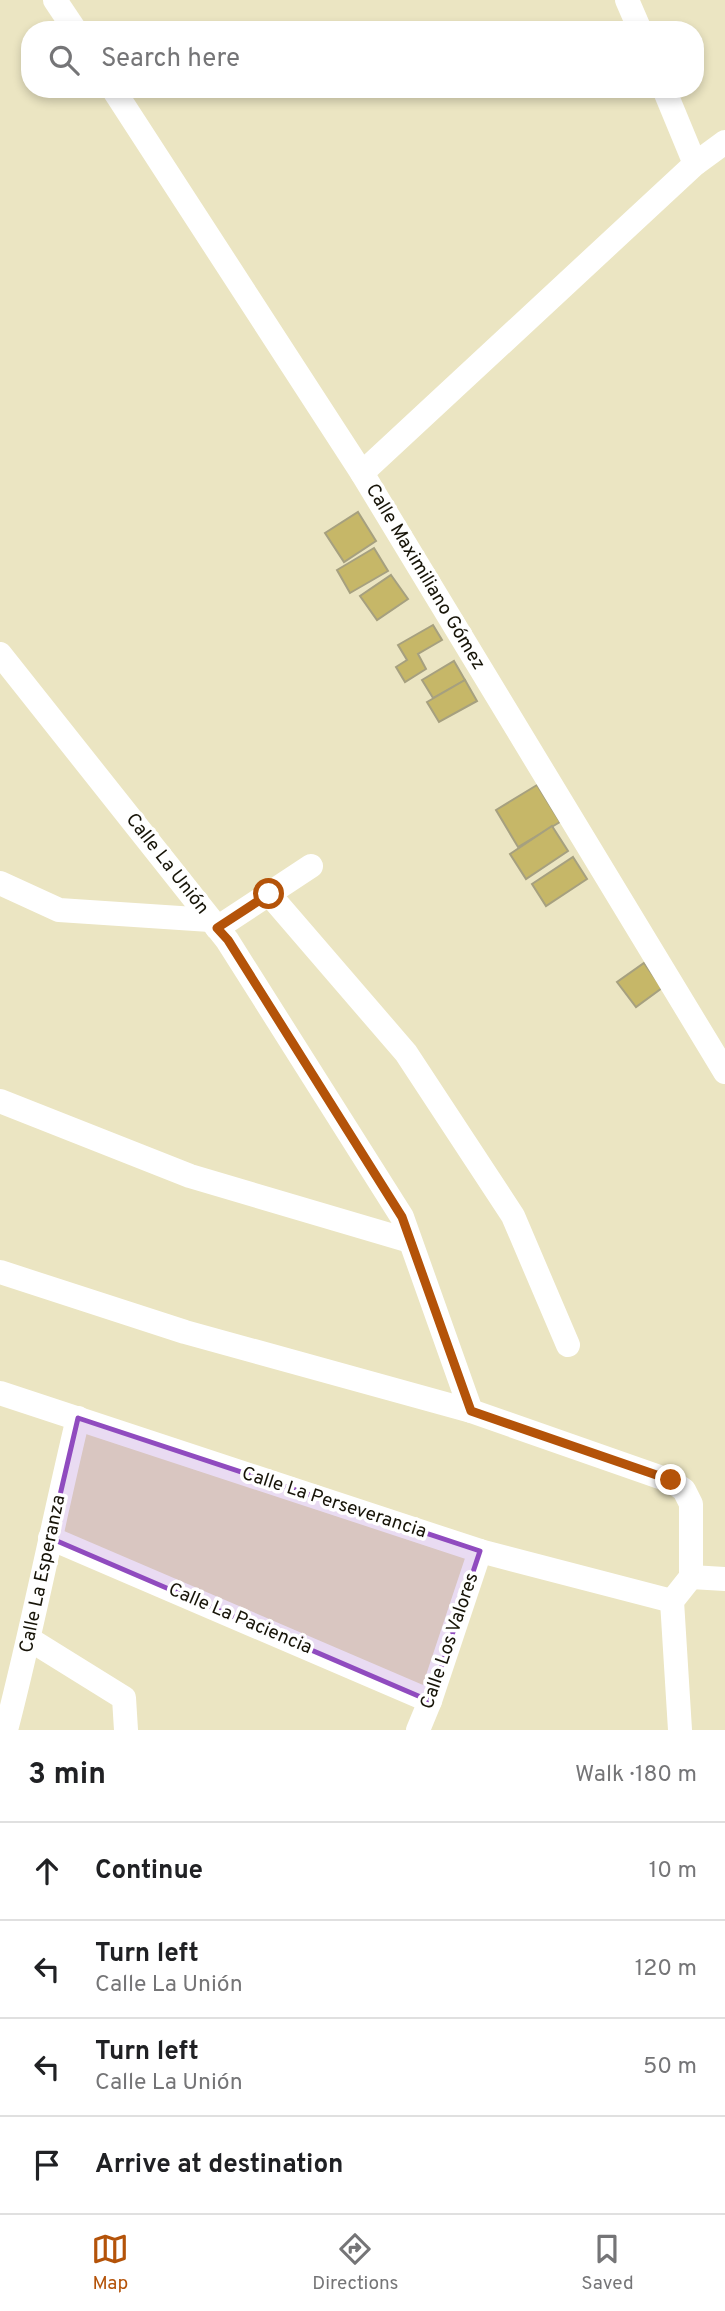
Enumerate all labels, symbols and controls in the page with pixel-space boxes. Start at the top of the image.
search box [21,21,704,98]
icon: search [45,41,83,79]
text: Search here [101,43,240,76]
street label: Calle Maximiliano Gómez [360,479,490,675]
street label: Calle La Unión [120,809,214,919]
route start [253,878,284,909]
street label: Calle La Perseverancia [239,1462,429,1544]
route end [655,1464,686,1495]
street label: Calle La Esperanza [15,1493,71,1655]
street label: Calle Los Valores [415,1569,485,1713]
street label: Calle La Paciencia [164,1578,316,1660]
text: 3 min [28,1757,106,1794]
text: Walk · 180 m [575,1761,697,1790]
icon: ahead [28,1852,66,1890]
text: Continue [95,1855,203,1888]
text: 10 m [649,1857,697,1886]
text: Turn left [95,1938,199,1971]
icon: left [28,1950,66,1988]
text: 120 m [635,1955,697,1984]
text: Calle La Unión [95,1971,243,2000]
text: Turn left [95,2036,199,2069]
icon: left [28,2048,66,2086]
text: 50 m [643,2053,697,2082]
text: Calle La Unión [95,2069,243,2098]
icon: arrive [28,2146,66,2184]
text: Arrive at destination [95,2149,343,2182]
tab: Map [91,2230,129,2296]
tab: Directions [312,2230,399,2296]
tab: Saved [581,2230,634,2296]

